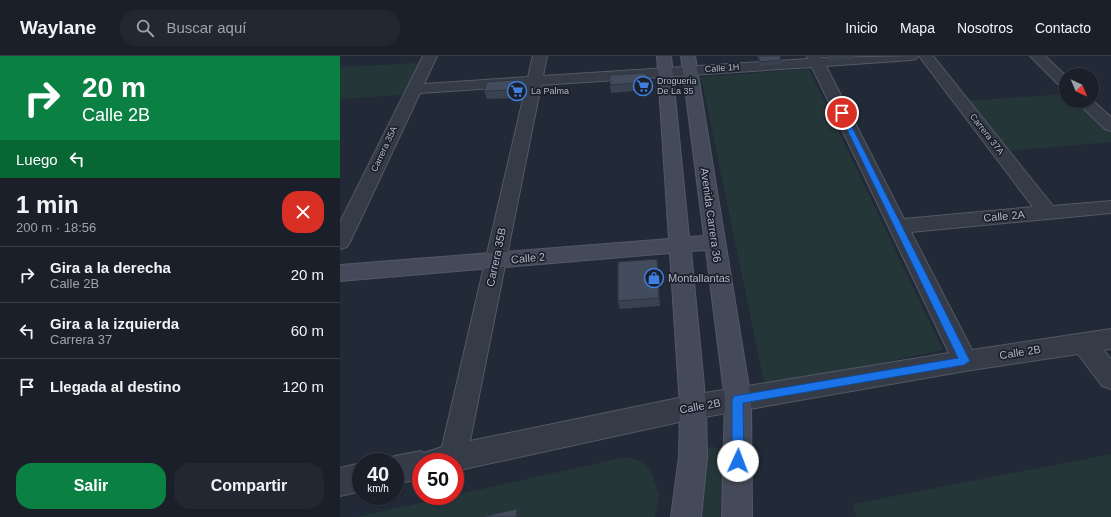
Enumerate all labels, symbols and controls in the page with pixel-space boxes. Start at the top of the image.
search box [120,10,400,46]
text: Waylane [20,17,96,38]
icon: search [134,17,156,39]
text: Buscar aquí [166,19,246,36]
text: Inicio [845,20,878,36]
text: Mapa [900,20,935,36]
text: Nosotros [957,20,1013,36]
text: Contacto [1035,20,1091,36]
street label: Calle 1H [704,62,740,74]
north arrow [1059,68,1099,108]
map controls [1059,68,1099,108]
icon: right [16,72,68,124]
text: 20 m [82,72,146,103]
supermarket icon: Drogueria De La 35 [632,75,654,97]
place label: Drogueria De La 35 [657,76,697,96]
supermarket icon: La Palma [506,80,528,102]
place label: La Palma [531,86,569,96]
pin [825,96,859,130]
icon: arrive [831,102,853,124]
text: Calle 2B [82,105,150,125]
street label: Carrera 37A [968,112,1006,156]
street label: Carrera 35A [369,125,399,173]
icon: left [66,148,88,170]
text: Luego [16,151,58,168]
street label: Avenida Carrera 36 [698,167,724,263]
text: 1 min [16,191,79,218]
button: close [282,191,324,233]
street label: Calle 2A [983,208,1026,224]
text: 200 m · 18:56 [16,220,96,235]
street label: Carrera 35B [484,226,508,288]
street label: Calle 2 [510,251,546,265]
text: Gira a la derecha [50,259,171,276]
icon: right [16,264,38,286]
text: 20 m [291,266,324,283]
shop icon: Montallantas [643,267,665,289]
place label: Montallantas [668,272,731,284]
text: Calle 2B [50,276,99,291]
text: Gira a la izquierda [50,315,179,332]
icon: left [16,320,38,342]
text: 60 m [291,322,324,339]
text: Carrera 37 [50,332,112,347]
street label: Calle 2B [999,343,1041,361]
icon: arrive [16,376,38,398]
text: Llegada al destino [50,378,181,395]
text: 120 m [282,378,324,395]
street label: Calle 2B [678,396,722,416]
position arrow [717,440,759,482]
speed limit sign: 50 [412,453,464,505]
button: Salir [16,463,166,509]
button: Compartir [174,463,324,509]
text: 40 [367,463,389,485]
text: km/h [367,483,389,494]

